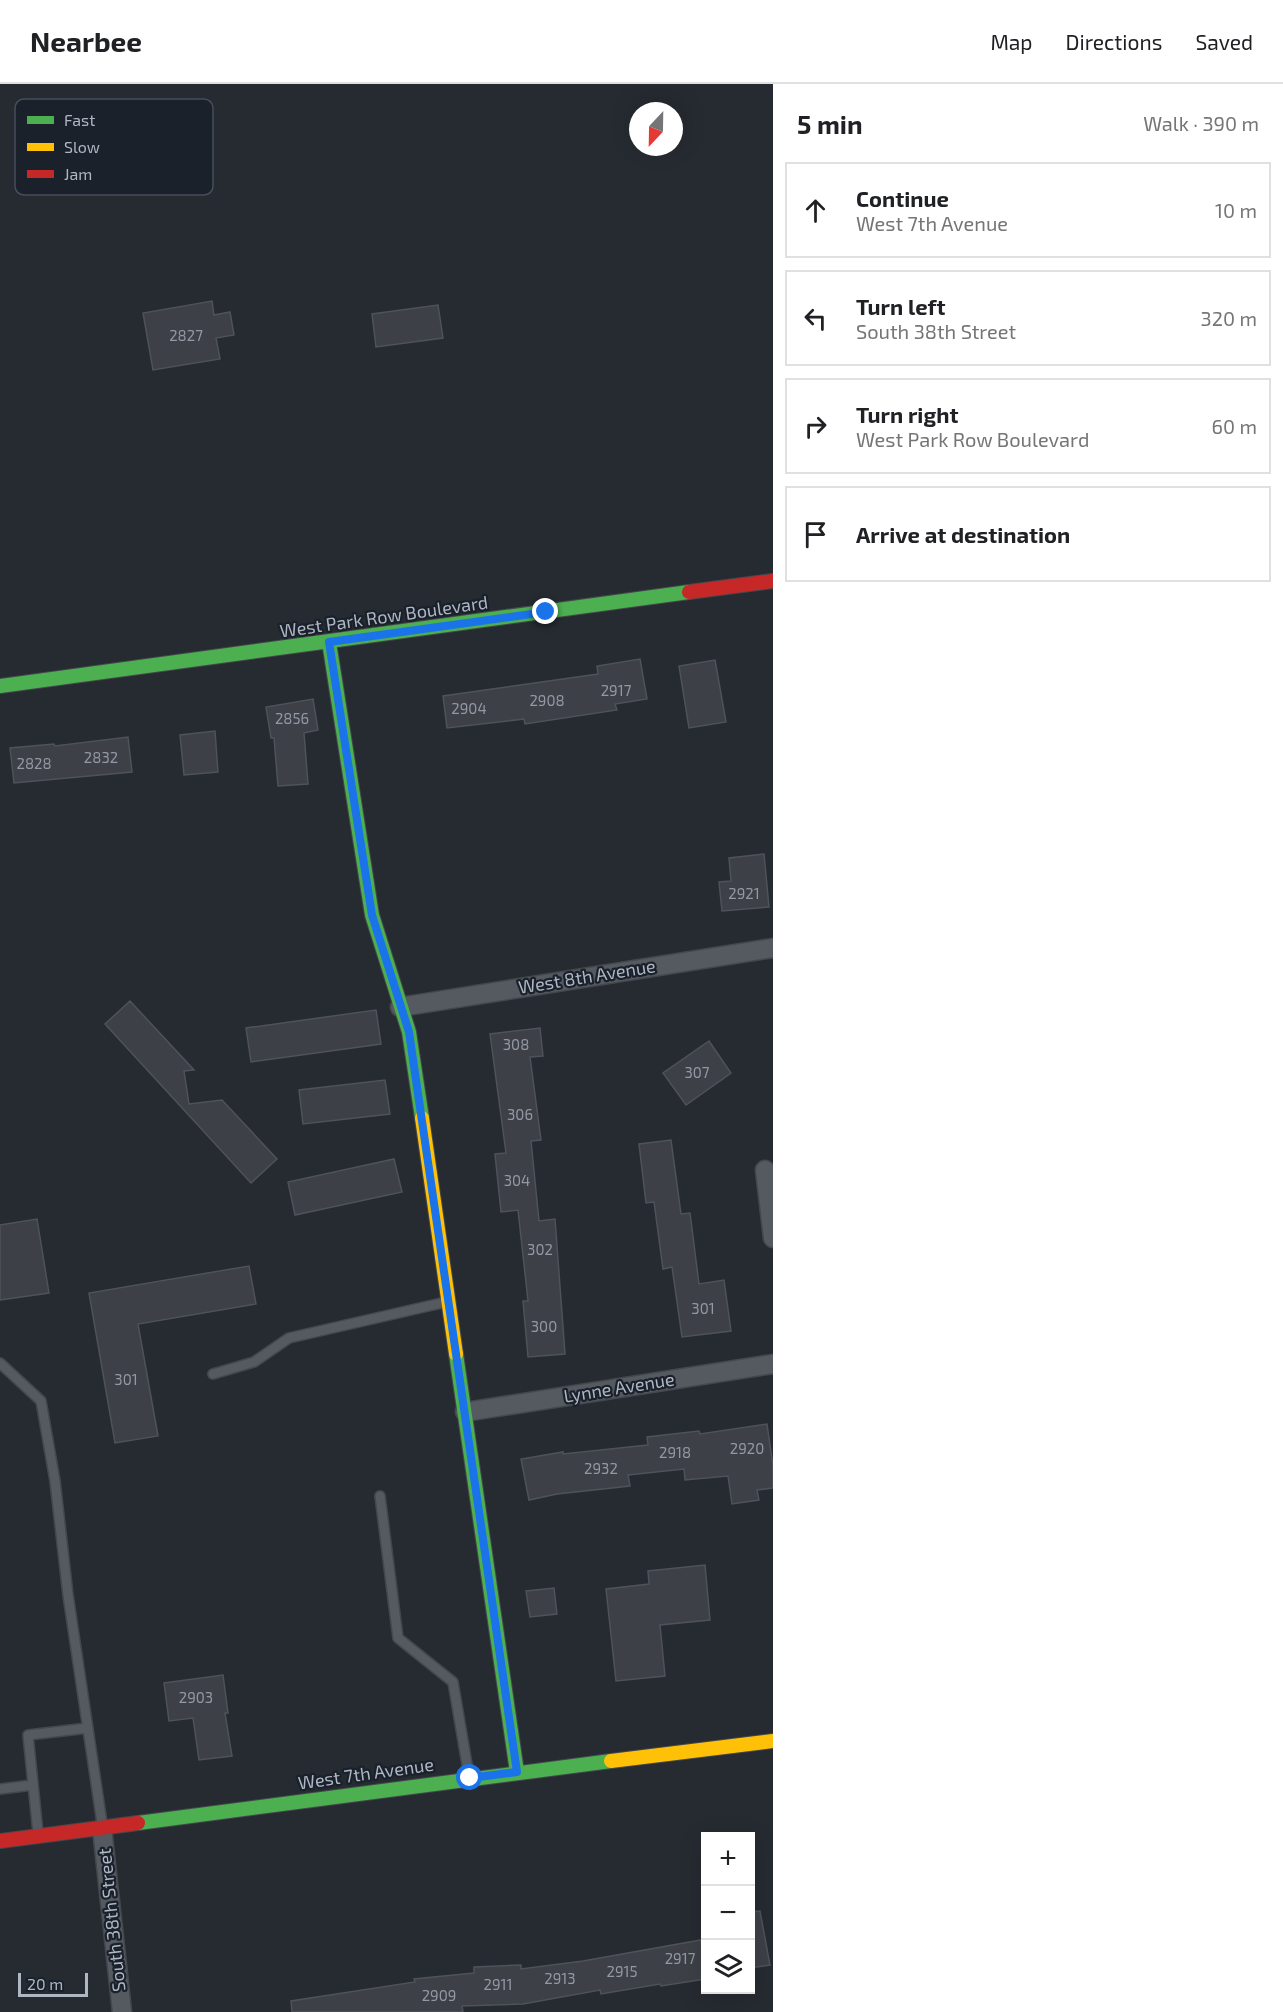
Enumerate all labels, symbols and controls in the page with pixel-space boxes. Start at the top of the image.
text: Nearbee [30,24,142,58]
text: Map [990,29,1033,54]
text: Directions [1066,29,1162,54]
text: Saved [1195,29,1253,54]
legend [15,99,213,195]
north arrow [629,102,683,156]
text: 5 min [797,108,863,139]
text: Fast [64,110,95,129]
text: Walk · 390 m [1143,111,1259,135]
text: Slow [64,137,100,156]
text: Jam [64,164,92,183]
text: Continue [856,185,949,211]
icon: ahead [799,194,832,227]
text: 10 m [1215,198,1257,222]
text: West 7th Avenue [856,211,1008,235]
text: Turn left [856,293,945,319]
icon: left [799,302,832,335]
text: 320 m [1201,306,1257,330]
text: South 38th Street [856,319,1016,343]
house number: 2827 [169,326,203,344]
text: Turn right [856,401,958,427]
icon: right [799,410,832,443]
text: 60 m [1212,414,1257,438]
text: West Park Row Boulevard [856,427,1089,451]
icon: arrive [799,518,832,551]
text: Arrive at destination [856,521,1070,547]
street label: West Park Row Boulevard [278,591,489,642]
route end [532,598,558,624]
house number: 2917 [601,681,632,699]
house number: 2908 [529,691,565,709]
house number: 2904 [451,699,487,717]
house number: 2856 [275,709,309,727]
house number: 2832 [84,748,118,766]
house number: 2828 [16,754,52,772]
house number: 2921 [728,884,760,902]
street label: West 8th Avenue [517,954,657,998]
house number: 308 [503,1035,529,1053]
house number: 307 [684,1063,710,1081]
house number: 306 [507,1105,533,1123]
house number: 304 [504,1171,530,1189]
house number: 302 [527,1240,553,1258]
house number: 301 [691,1299,715,1317]
house number: 300 [531,1317,557,1335]
street label: Lynne Avenue [562,1367,676,1407]
house number: 301 [114,1370,138,1388]
house number: 2920 [730,1439,764,1457]
house number: 2918 [659,1443,691,1461]
house number: 2932 [584,1459,618,1477]
house number: 2903 [179,1688,213,1706]
street label: West 7th Avenue [297,1753,435,1793]
route start [456,1764,482,1790]
map controls [701,1832,755,1994]
button: + [701,1832,755,1886]
street label: South 38th Street [93,1847,129,1993]
button: − [701,1886,755,1940]
button: layers [701,1940,755,1994]
house number: 2917 [665,1949,696,1967]
house number: 2915 [606,1962,638,1980]
house number: 2913 [544,1969,576,1987]
scale bar [18,1970,88,1998]
text: 20 m [27,1974,63,1993]
house number: 2911 [484,1975,512,1993]
house number: 2909 [422,1986,456,2004]

